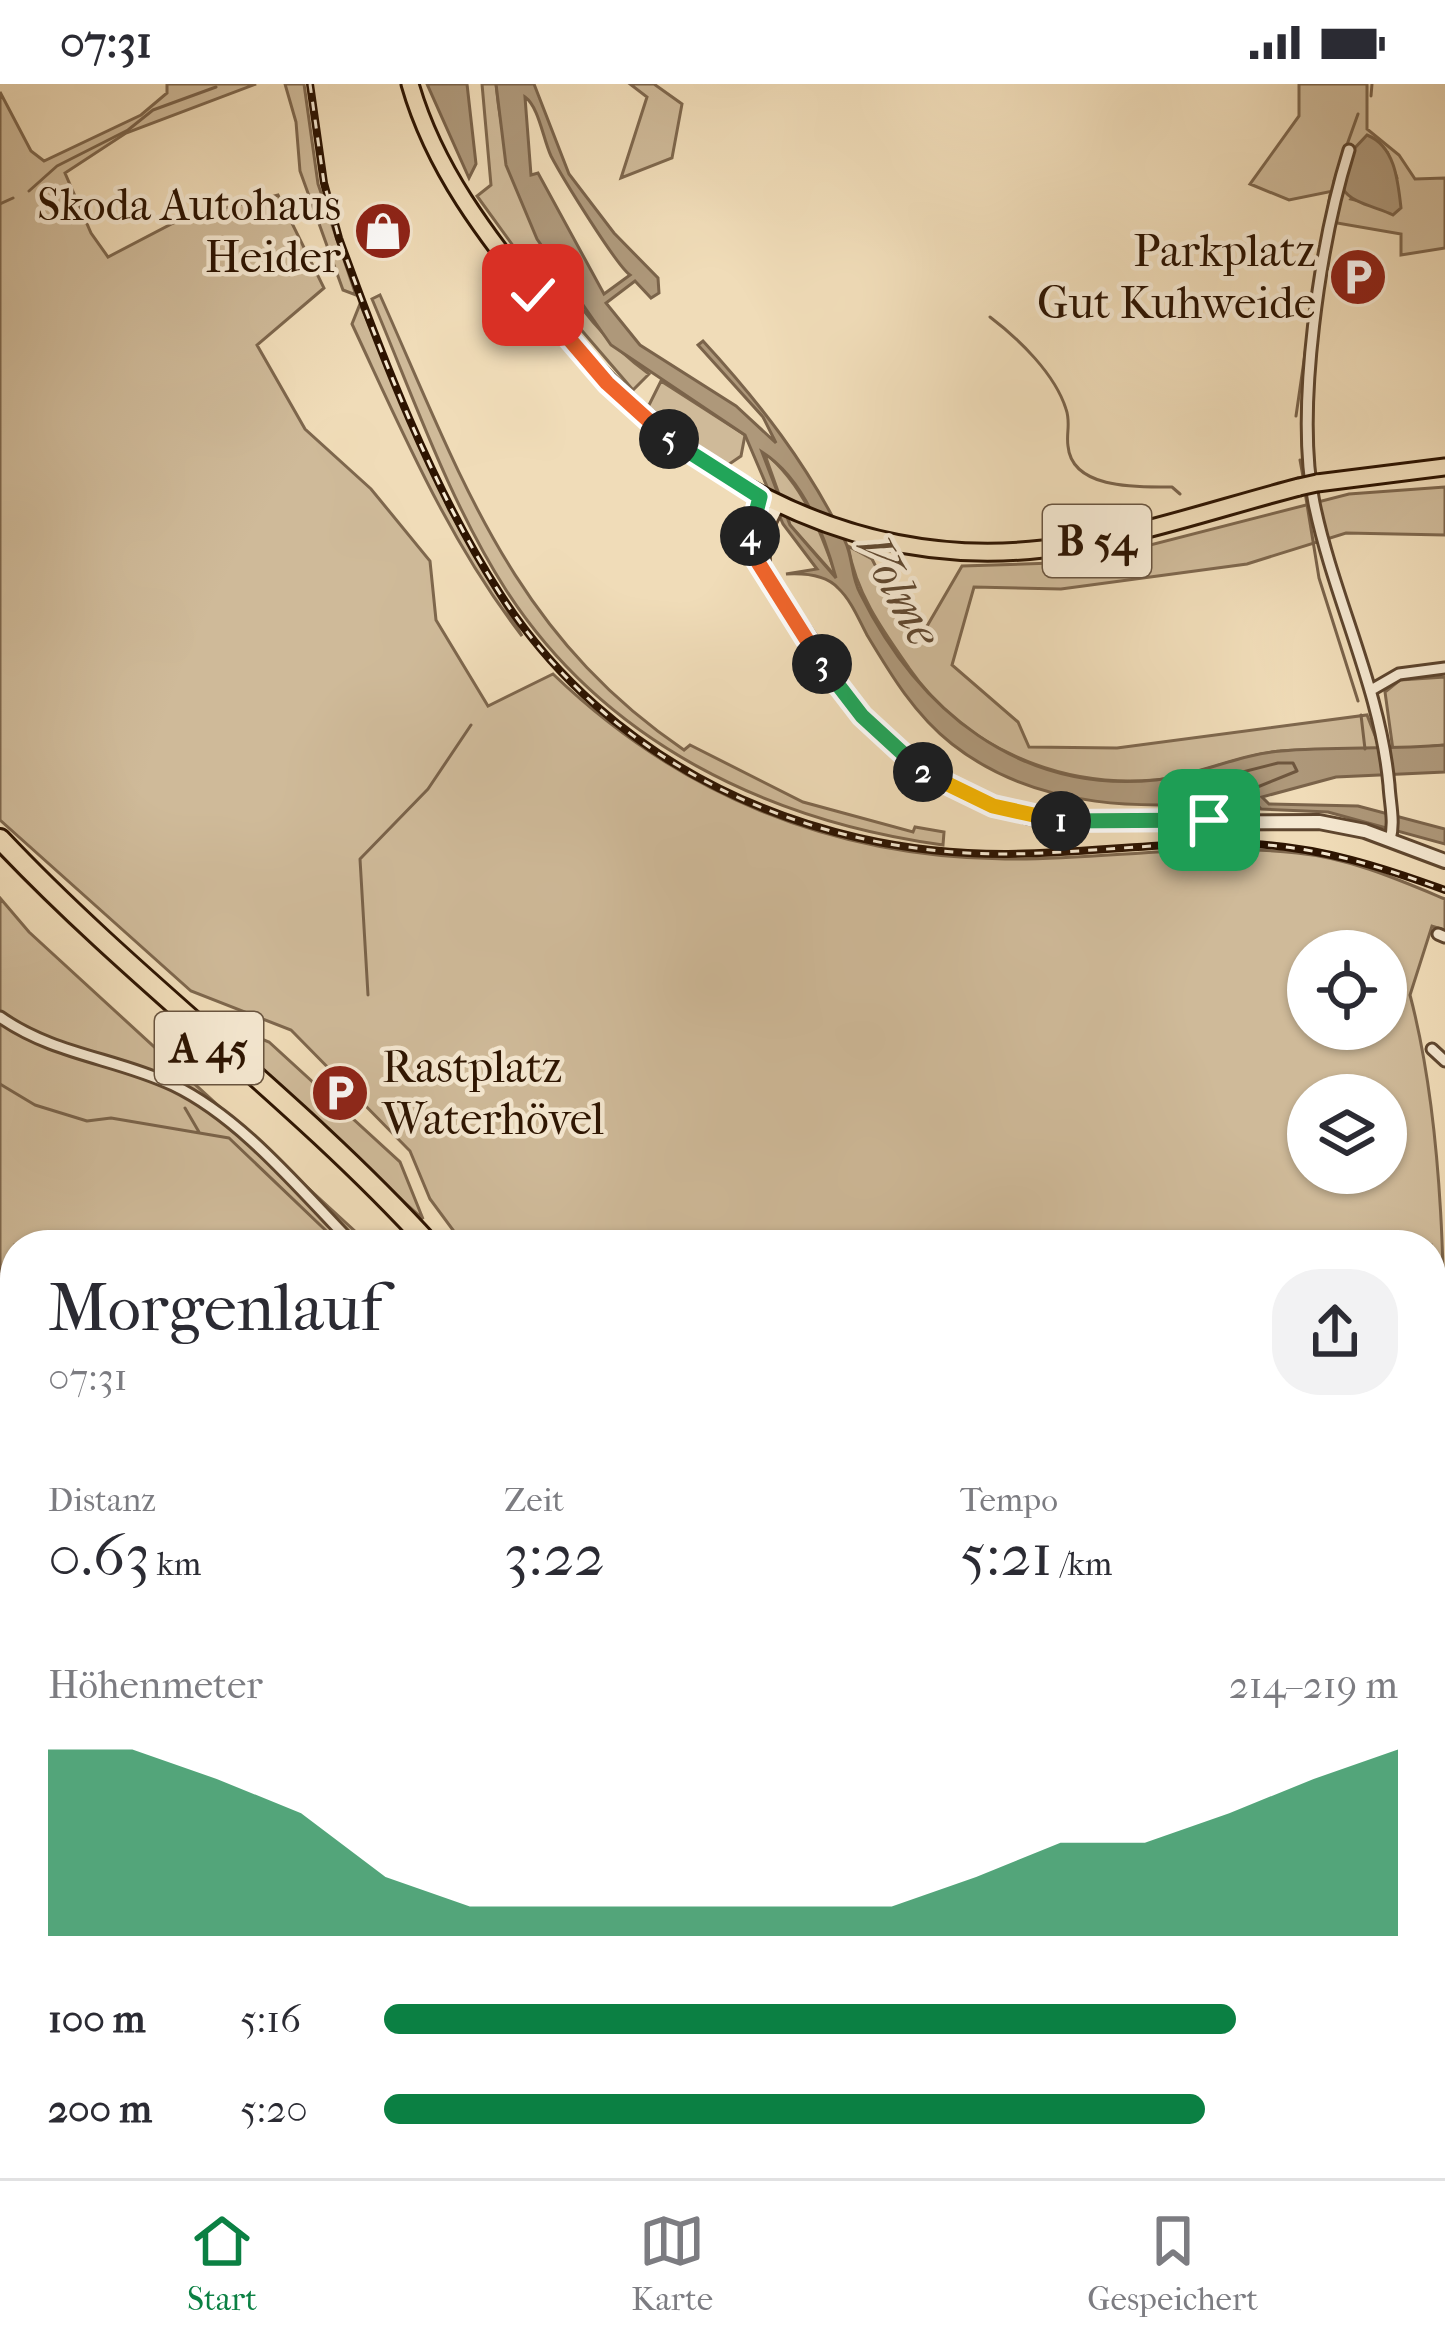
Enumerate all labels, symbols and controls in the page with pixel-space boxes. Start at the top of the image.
text: 07:31 [60,16,152,69]
place label: Skoda Autohaus Heider [37,179,342,284]
shop icon: Skoda Autohaus Heider [352,200,414,262]
place label: Parkplatz Gut Kuhweide [1037,225,1316,330]
pin [482,244,584,346]
parking icon: Parkplatz Gut Kuhweide [1327,246,1389,308]
icon: check [500,262,566,328]
pin: 5 [639,409,699,469]
text: 5 [662,419,676,458]
road number: B 54 [1043,505,1151,577]
pin: 4 [720,506,780,566]
text: 4 [740,516,760,555]
water label: Volme [845,524,953,657]
pin: 3 [792,634,852,694]
text: 3 [815,644,829,683]
pin: 2 [893,742,953,802]
text: 2 [915,752,931,791]
pin [1158,769,1260,871]
icon: arrive [1176,787,1242,853]
pin: 1 [1031,791,1091,851]
text: 1 [1055,801,1067,840]
map controls [1287,930,1407,1194]
button: locate [1287,930,1407,1050]
road number: A 45 [155,1012,263,1084]
place label: Rastplatz Waterhövel [381,1041,604,1146]
parking icon: Rastplatz Waterhövel [309,1062,371,1124]
button: layers [1287,1074,1407,1194]
button: share [1272,1269,1398,1395]
text: Morgenlauf [48,1270,382,1347]
text: 07:31 [48,1354,128,1400]
text: Distanz [48,1481,156,1520]
text: Zeit [504,1481,564,1520]
text: Tempo [960,1481,1058,1520]
text: 0.63 [48,1520,150,1591]
text: 3:22 [504,1520,605,1591]
text: 5:21 [960,1520,1053,1591]
text: km [150,1545,201,1584]
text: /km [1053,1545,1112,1584]
text: Höhenmeter [48,1662,263,1708]
text: 214–219 m [1229,1662,1398,1708]
text: 100 m [48,1996,146,2042]
text: 5:16 [240,1996,301,2042]
text: 200 m [48,2086,152,2132]
text: 5:20 [240,2086,308,2132]
tab: Start [187,2208,257,2319]
tab: Karte [631,2208,713,2319]
tab: Gespeichert [1087,2208,1258,2319]

